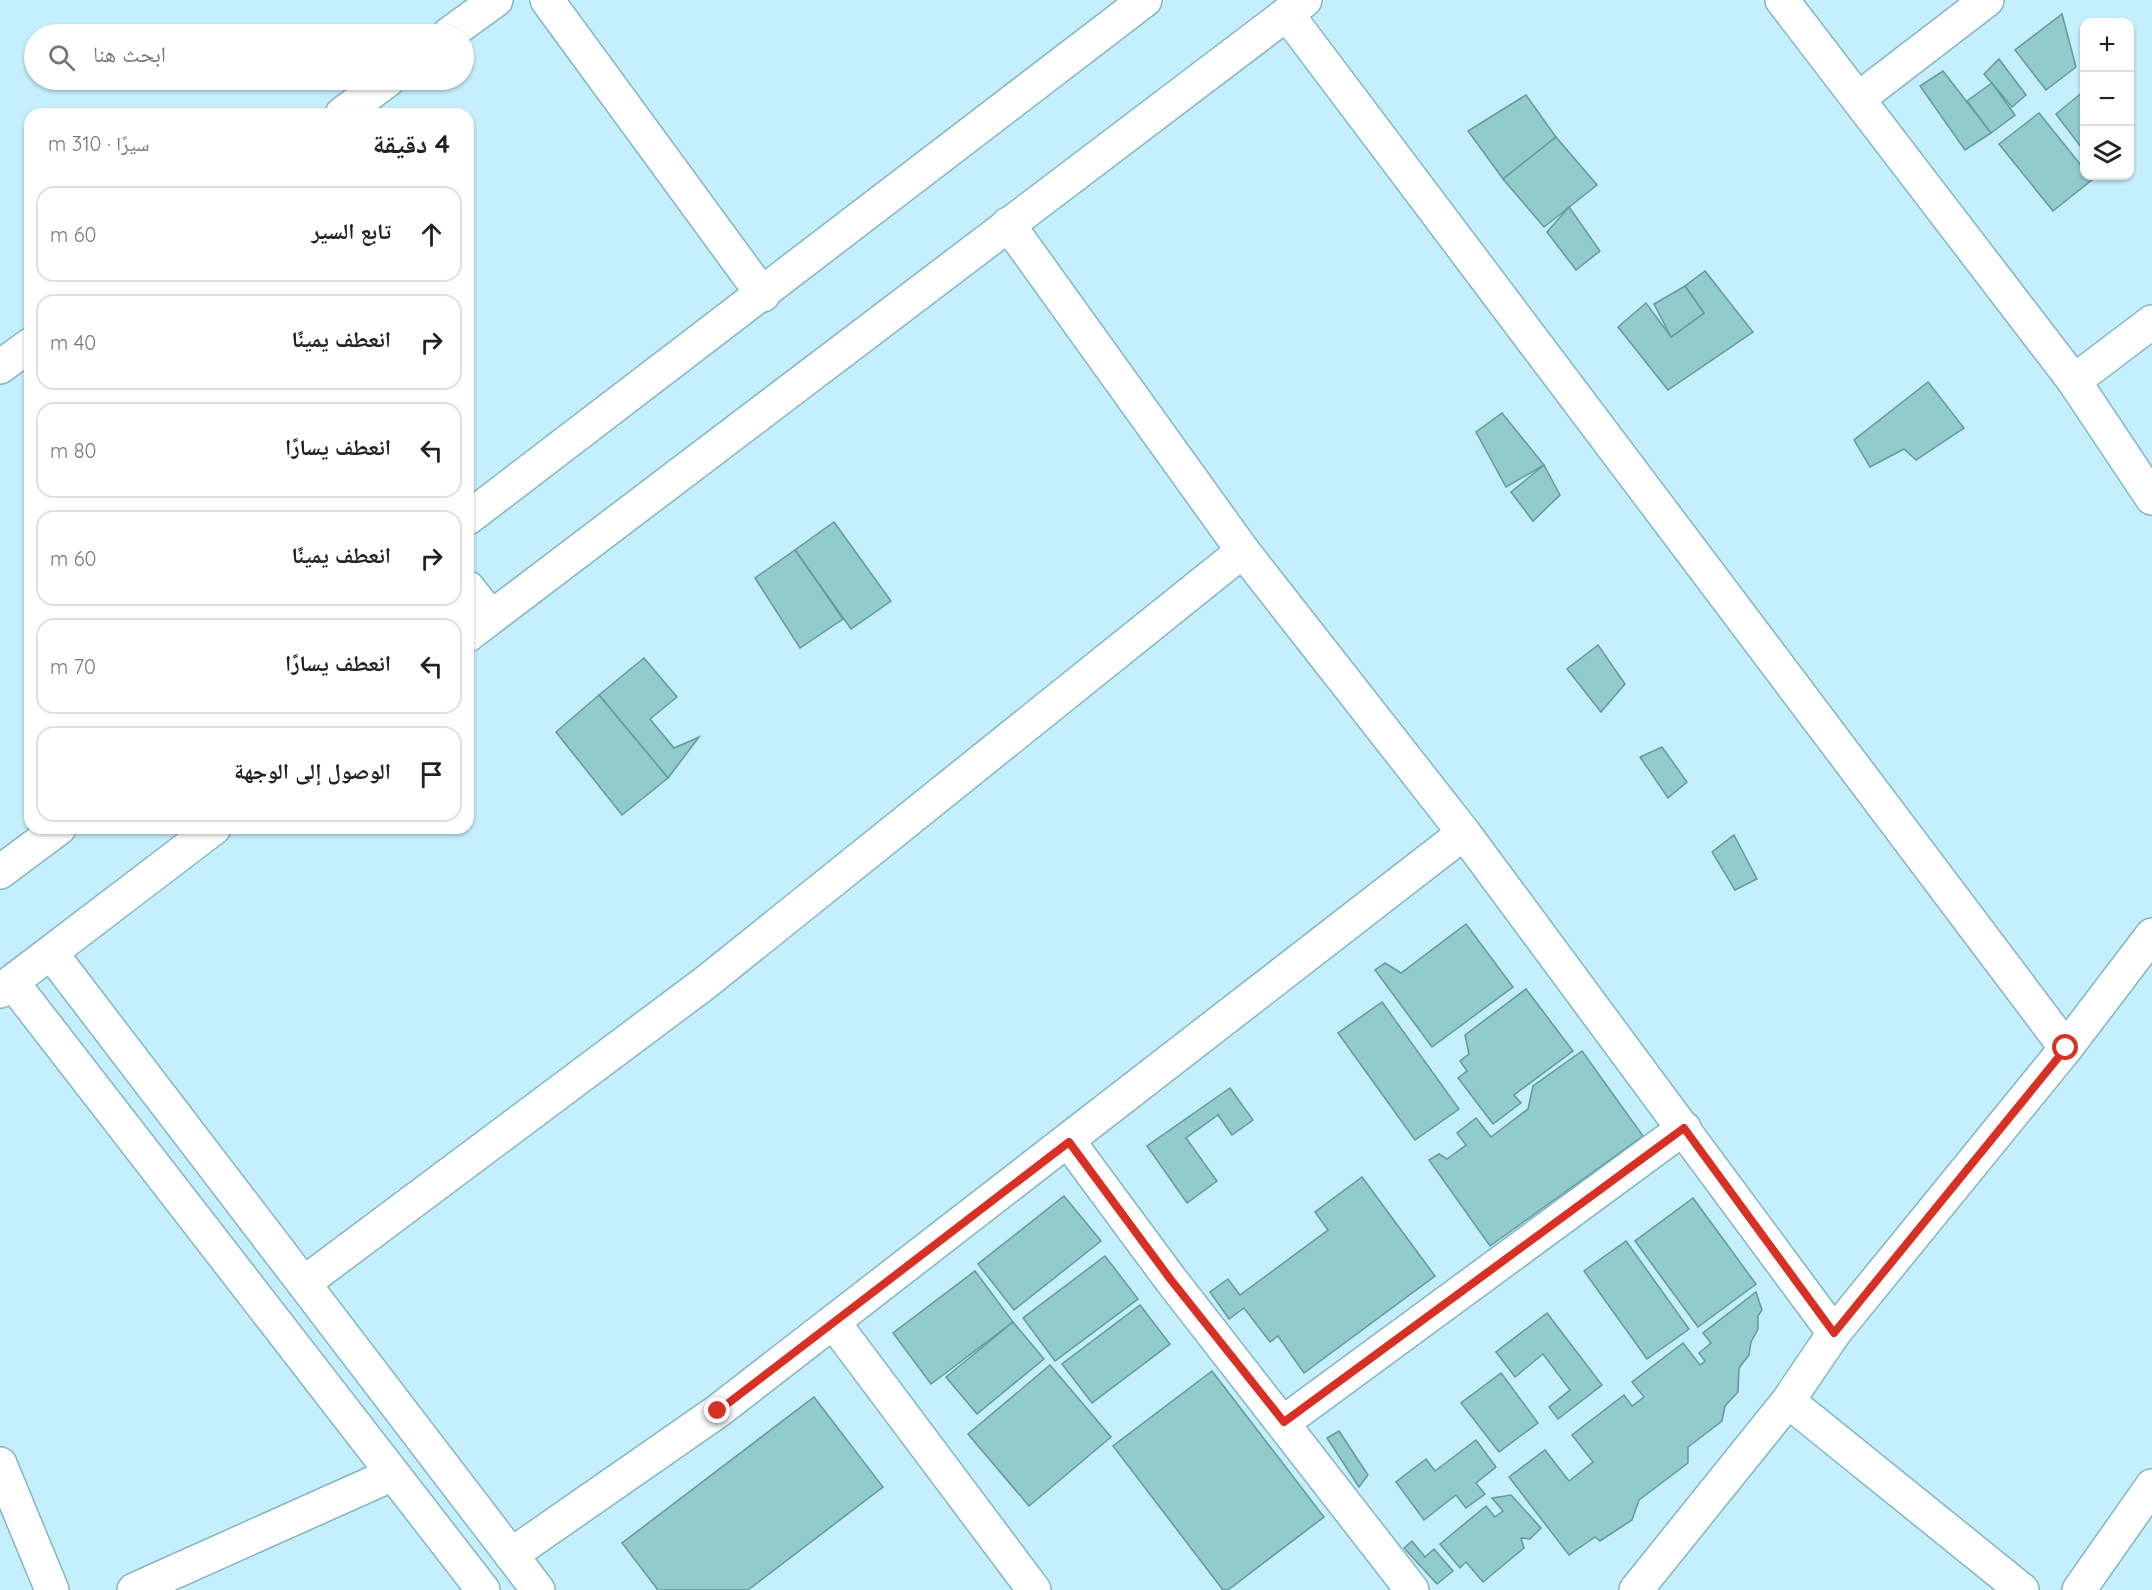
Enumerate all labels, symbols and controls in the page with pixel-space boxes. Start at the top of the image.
map controls [2080,18,2134,180]
button: + [2080,18,2134,72]
search box [24,24,474,90]
text: ابحث هنا [93,40,166,68]
icon: search [45,41,78,74]
button: − [2080,72,2134,126]
button: layers [2080,126,2134,180]
text: 4 دقيقة [373,127,450,160]
text: سيرًا · 310 m [48,131,150,156]
text: تابع السير [311,217,391,245]
icon: ahead [415,218,448,251]
text: 60 m [50,222,96,247]
text: انعطف يمينًا [292,325,391,353]
icon: right [415,326,448,359]
text: 40 m [50,330,96,355]
text: انعطف يسارًا [285,433,391,461]
icon: left [415,434,448,467]
text: 80 m [50,438,96,463]
text: انعطف يمينًا [292,541,391,569]
icon: right [415,542,448,575]
text: 60 m [50,546,96,571]
text: انعطف يسارًا [285,649,391,677]
icon: left [415,650,448,683]
text: 70 m [50,654,96,679]
text: الوصول إلى الوجهة [234,757,391,785]
icon: arrive [415,758,448,791]
route start [2052,1034,2078,1060]
route end [704,1397,730,1423]

